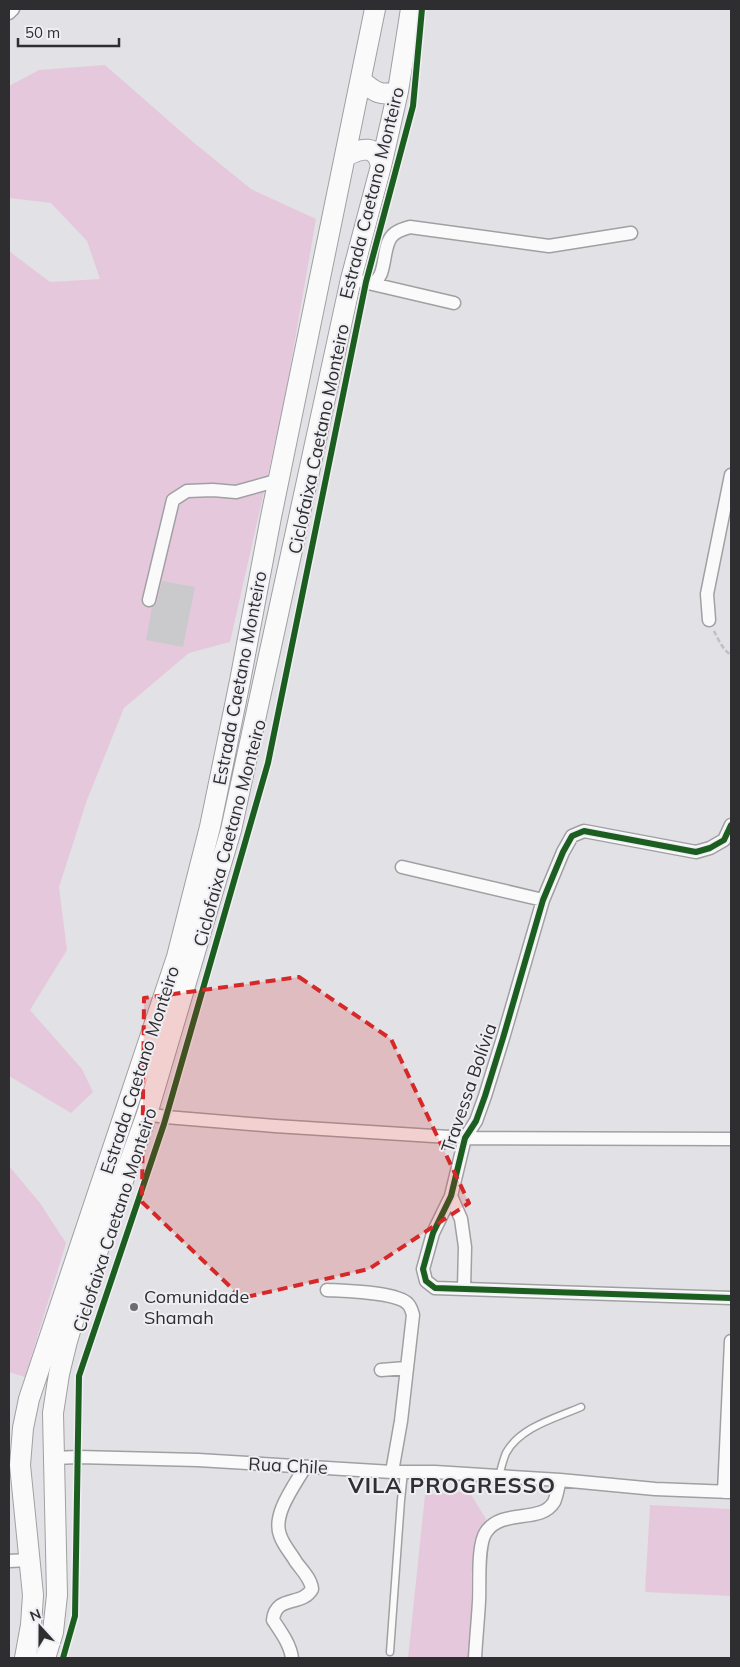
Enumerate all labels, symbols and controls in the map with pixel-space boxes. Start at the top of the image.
scale bar [18,15,119,47]
text: 50 m [25,23,60,42]
street label: Estrada Caetano Monteiro [334,85,409,301]
street label: Ciclofaixa Caetano Monteiro [283,322,354,556]
street label: Estrada Caetano Monteiro [207,569,272,787]
street label: Ciclofaixa Caetano Monteiro [188,717,271,949]
street label: Estrada Caetano Monteiro [95,963,184,1177]
street label: Travessa Bolívia [436,1020,501,1155]
street label: Ciclofaixa Caetano Monteiro [67,1105,162,1335]
place label: Comunidade Shamah [144,1285,249,1329]
marker: Comunidade Shamah [128,1301,140,1313]
street label: Rua Chile [248,1452,328,1479]
district label: VILA PROGRESSO [347,1471,556,1499]
north arrow [15,1602,65,1652]
text: N [27,1605,44,1625]

